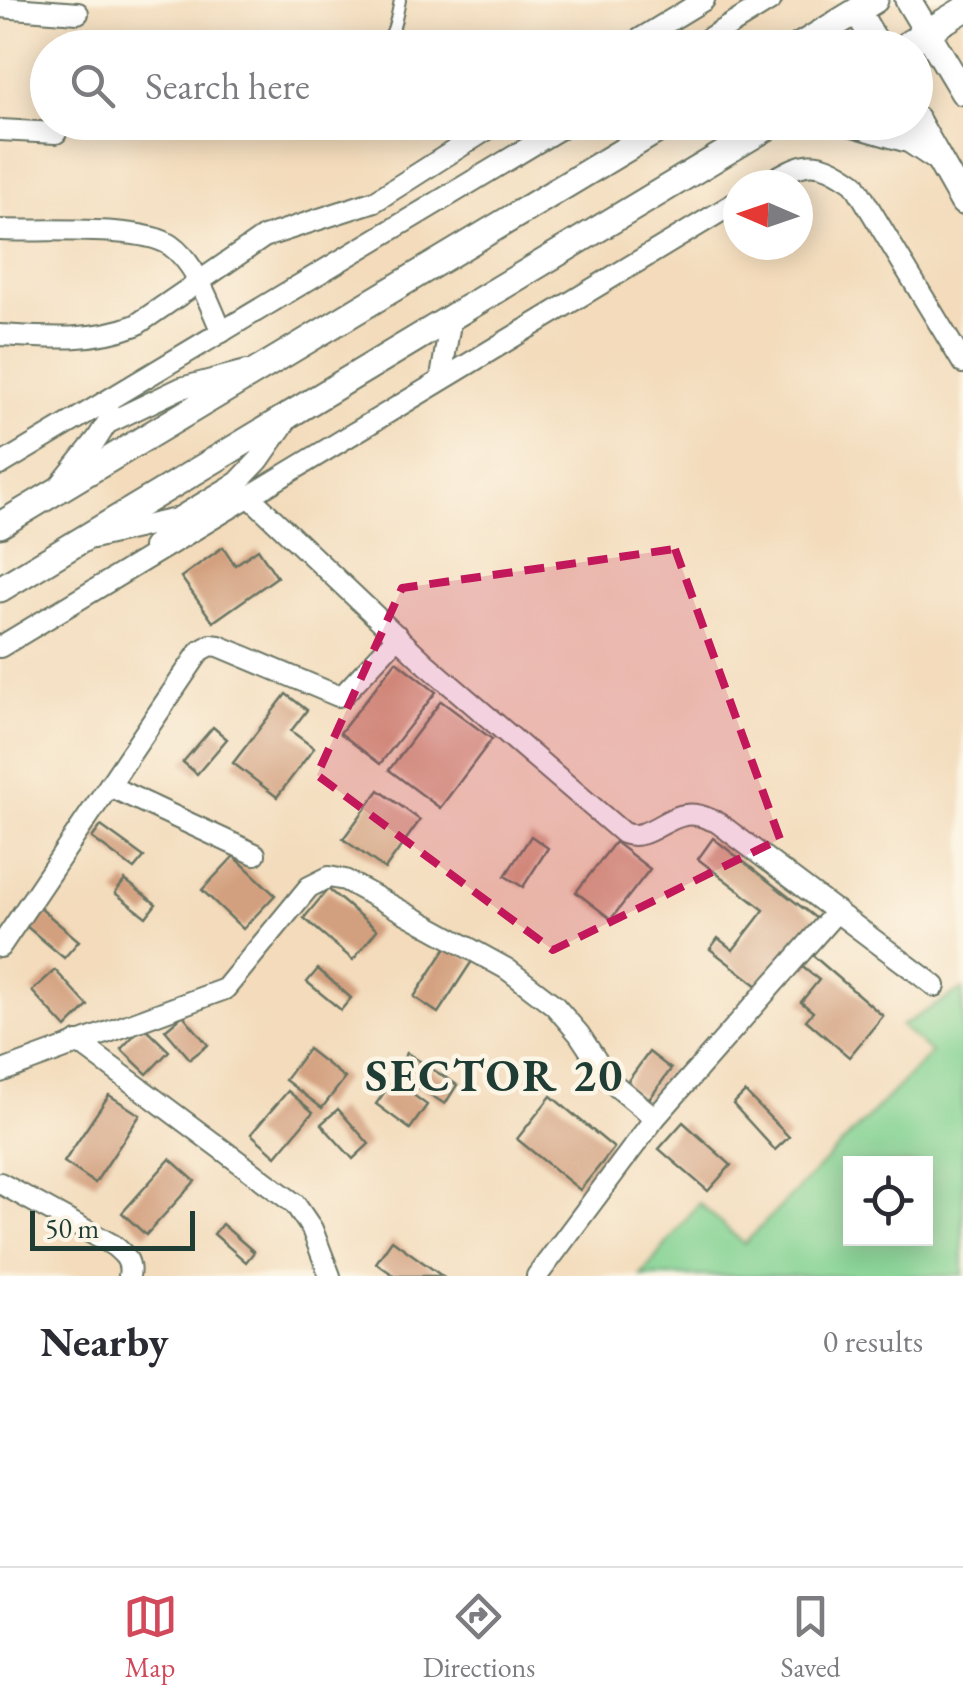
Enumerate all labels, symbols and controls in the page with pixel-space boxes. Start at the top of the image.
search box [30,30,933,140]
icon: search [65,58,120,113]
text: Search here [145,61,310,110]
north arrow [723,170,813,260]
district label: SECTOR 20 [365,1046,625,1104]
map controls [843,1156,933,1246]
button: locate [843,1156,933,1246]
scale bar [30,1206,195,1250]
text: 50 m [45,1210,99,1246]
text: Nearby [40,1314,169,1369]
text: 0 results [823,1320,923,1362]
tab: Map [123,1589,178,1685]
tab: Directions [423,1589,535,1685]
tab: Saved [780,1589,840,1685]

